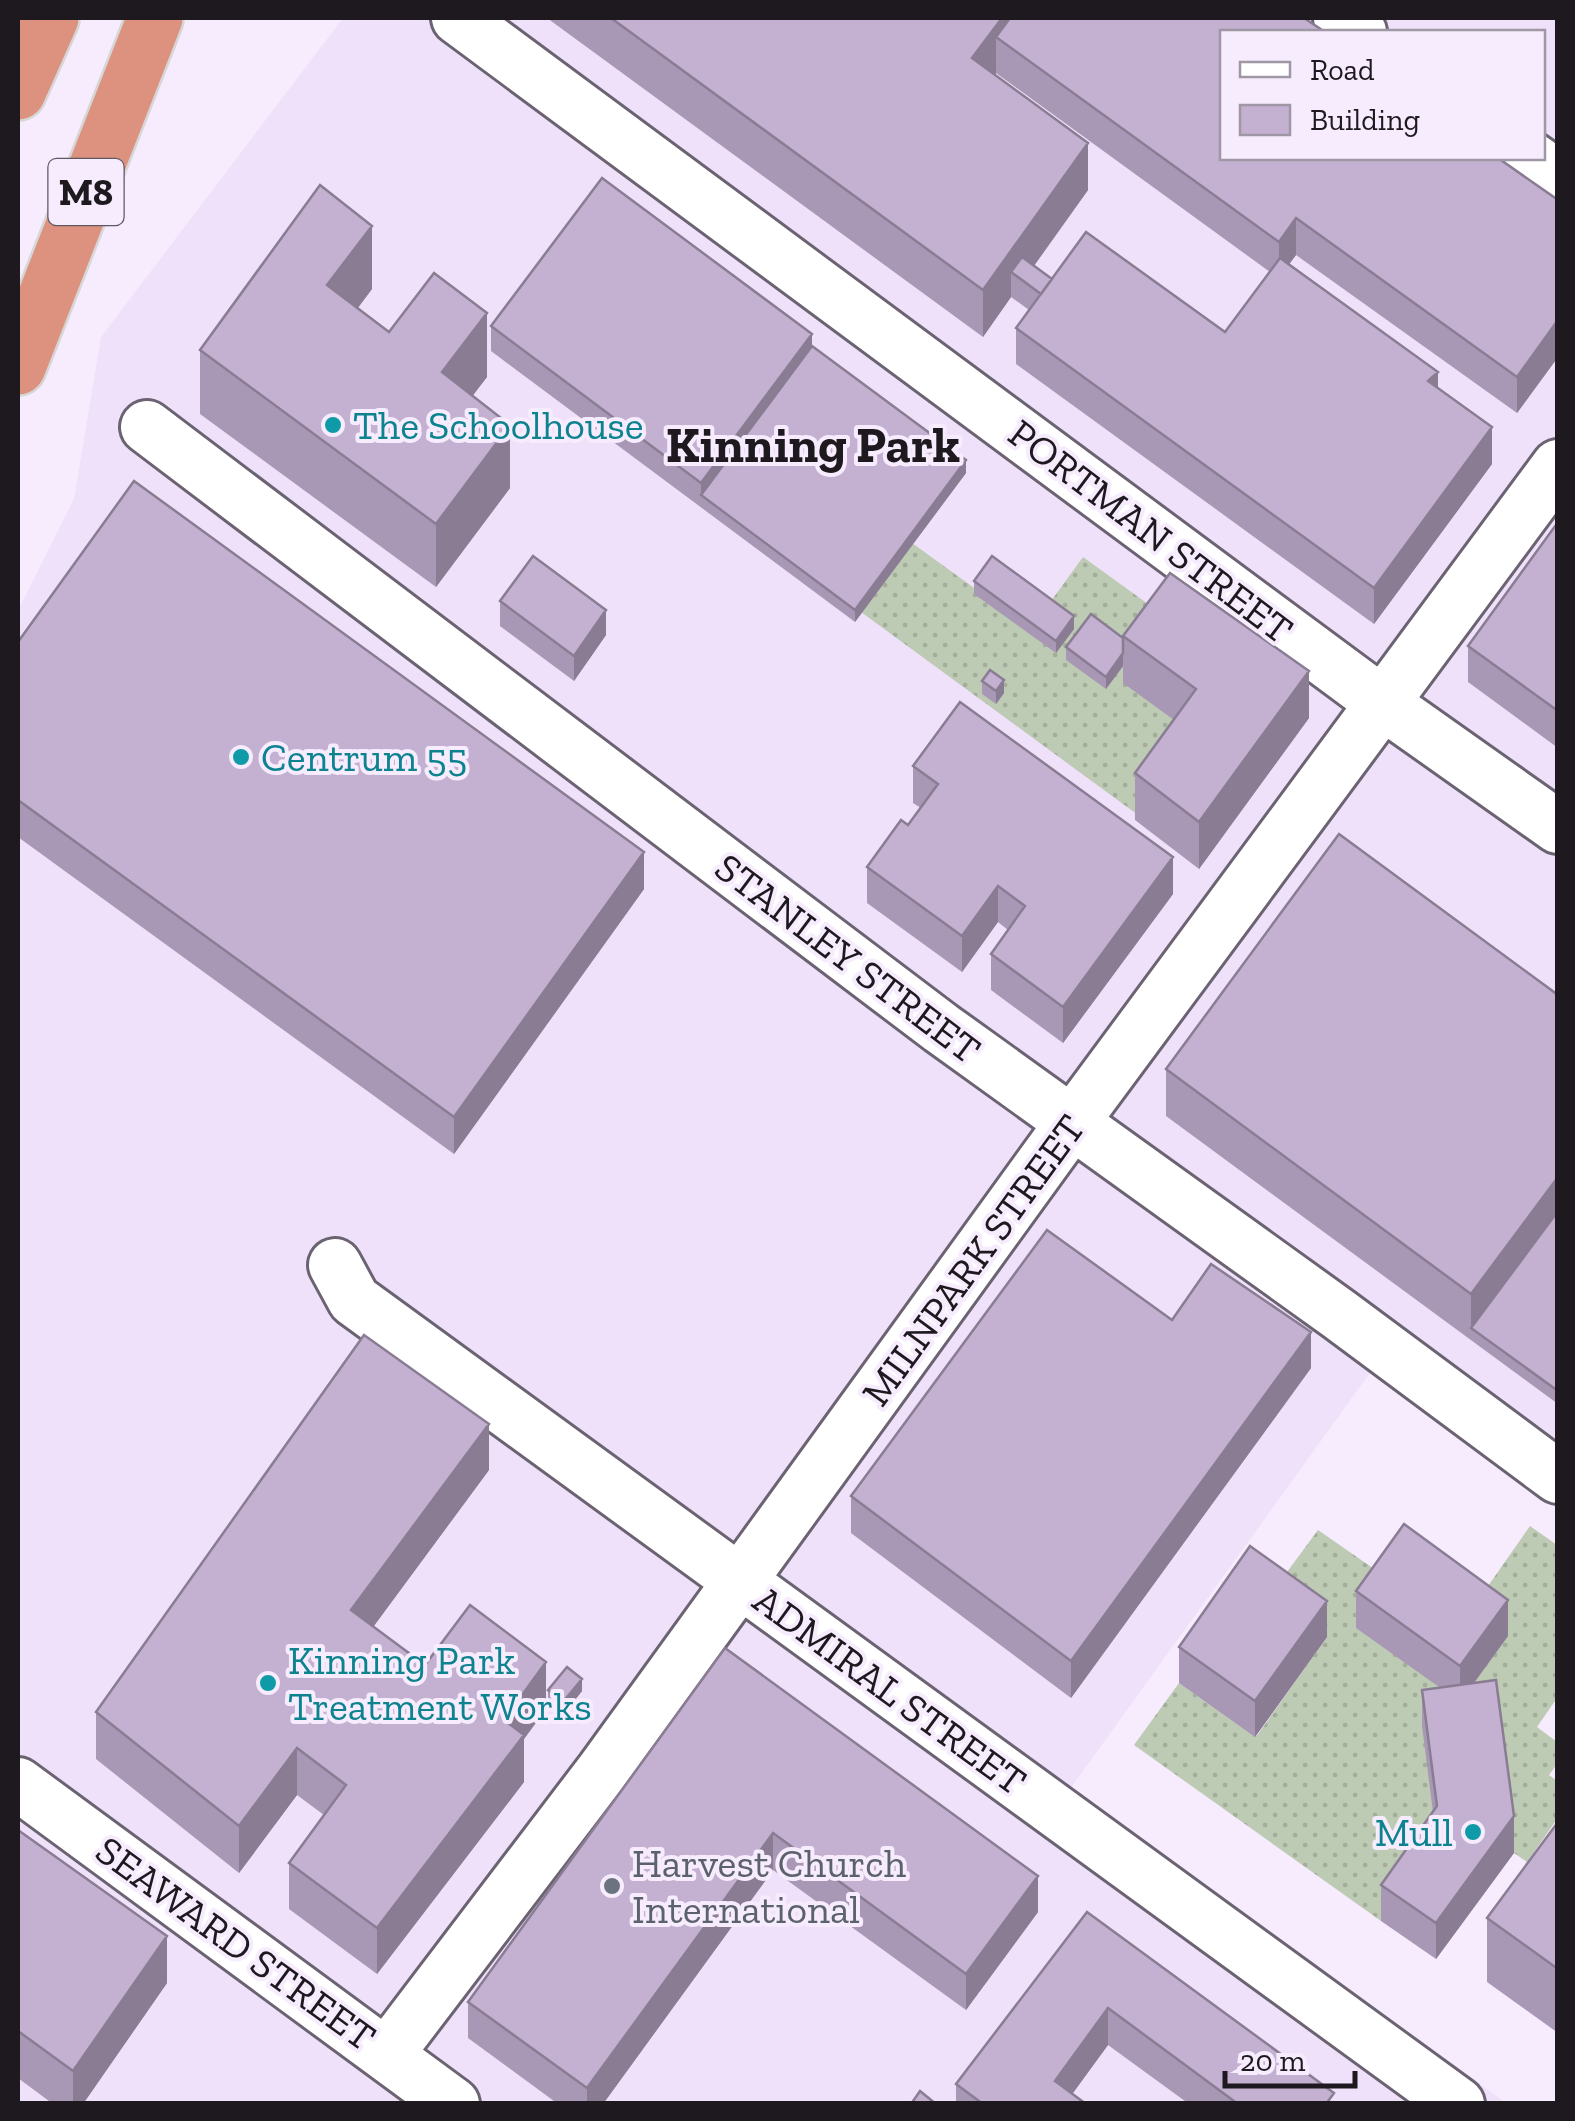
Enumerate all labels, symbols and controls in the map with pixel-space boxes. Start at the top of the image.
legend [1220,30,1545,160]
text: Road [1310,52,1375,88]
text: Building [1310,102,1420,138]
road number: M8 [48,159,124,225]
place label: The Schoolhouse [353,401,644,449]
street label: PORTMAN STREET [999,409,1303,653]
marker: The Schoolhouse [322,414,344,436]
district label: Kinning Park [666,415,960,475]
place label: Centrum 55 [261,733,467,781]
marker: Centrum 55 [230,746,252,768]
street label: STANLEY STREET [706,843,990,1073]
street label: MILNPARK STREET [851,1105,1095,1415]
street label: ADMIRAL STREET [744,1575,1036,1805]
place label: Kinning Park Treatment Works [288,1636,592,1730]
marker: Kinning Park Treatment Works [257,1672,279,1694]
place label: Mull [1375,1808,1453,1856]
marker: Mull [1462,1821,1484,1843]
street label: SEAWARD STREET [87,1825,385,2061]
place label: Harvest Church International [632,1839,907,1933]
marker: Harvest Church International [601,1875,623,1897]
scale bar [1225,2026,1355,2088]
text: 20 m [1240,2043,1306,2079]

